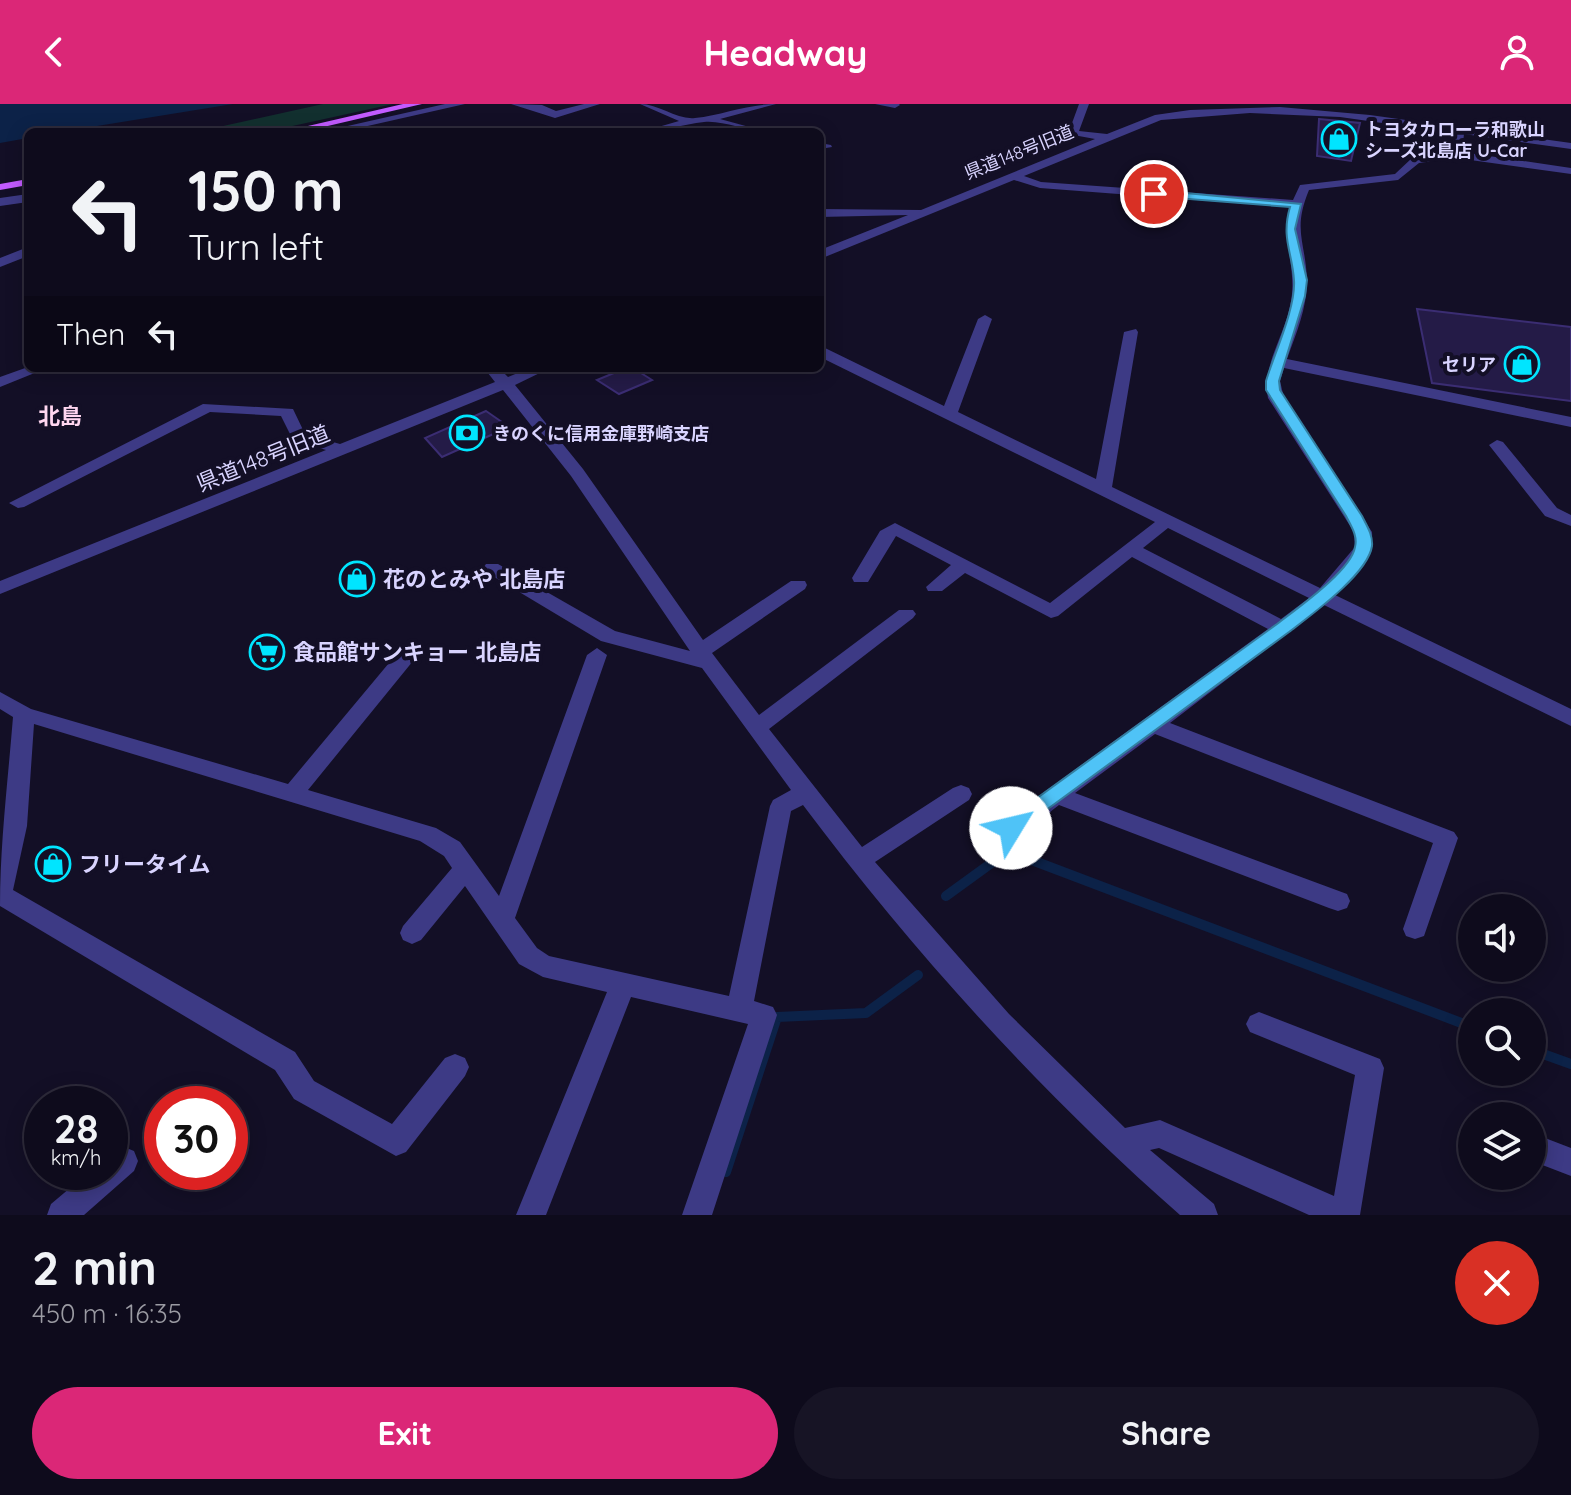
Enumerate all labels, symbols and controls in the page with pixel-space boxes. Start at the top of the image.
icon: back [32,30,76,74]
text: Headway [703,30,868,75]
icon: person [1495,30,1539,74]
place label: トヨタカローラ和歌山 シーズ北島店 U-Car [1365,118,1545,162]
street label: 県道148号旧道 [961,120,1077,184]
shop icon: トヨタカローラ和歌山 シーズ北島店 U-Car [1320,120,1358,158]
text: 150 m [188,155,344,225]
icon: left [56,160,160,264]
pin [1120,160,1188,228]
icon: arrive [1132,172,1176,216]
text: Turn left [188,224,324,269]
icon: left [141,312,185,356]
text: Then [56,315,125,353]
shop icon: セリア [1503,345,1541,383]
place label: セリア [1442,353,1496,376]
district label: 北島 [38,402,82,430]
bank icon: きのくに信用金庫野崎支店 [448,414,486,452]
street label: 県道148号旧道 [192,419,334,497]
place label: きのくに信用金庫野崎支店 [493,422,709,445]
shop icon: 花のとみや 北島店 [338,560,376,598]
place label: 花のとみや 北島店 [383,565,565,593]
supermarket icon: 食品館サンキョー 北島店 [248,633,286,671]
place label: 食品館サンキョー 北島店 [293,638,541,666]
position arrow [969,786,1053,870]
shop icon: フリータイム [34,845,72,883]
place label: フリータイム [79,850,211,878]
map controls [1458,894,1546,1190]
button: sound [1458,894,1546,982]
button: search [1458,998,1546,1086]
speed limit sign: 30 [144,1086,248,1190]
button: layers [1458,1102,1546,1190]
text: 28 [54,1103,98,1153]
text: km/h [51,1145,101,1170]
text: 2 min [32,1237,157,1297]
button: close [1455,1241,1539,1325]
text: 450 m · 16:35 [32,1297,182,1330]
button: Exit [32,1387,778,1479]
button: Share [794,1387,1539,1479]

